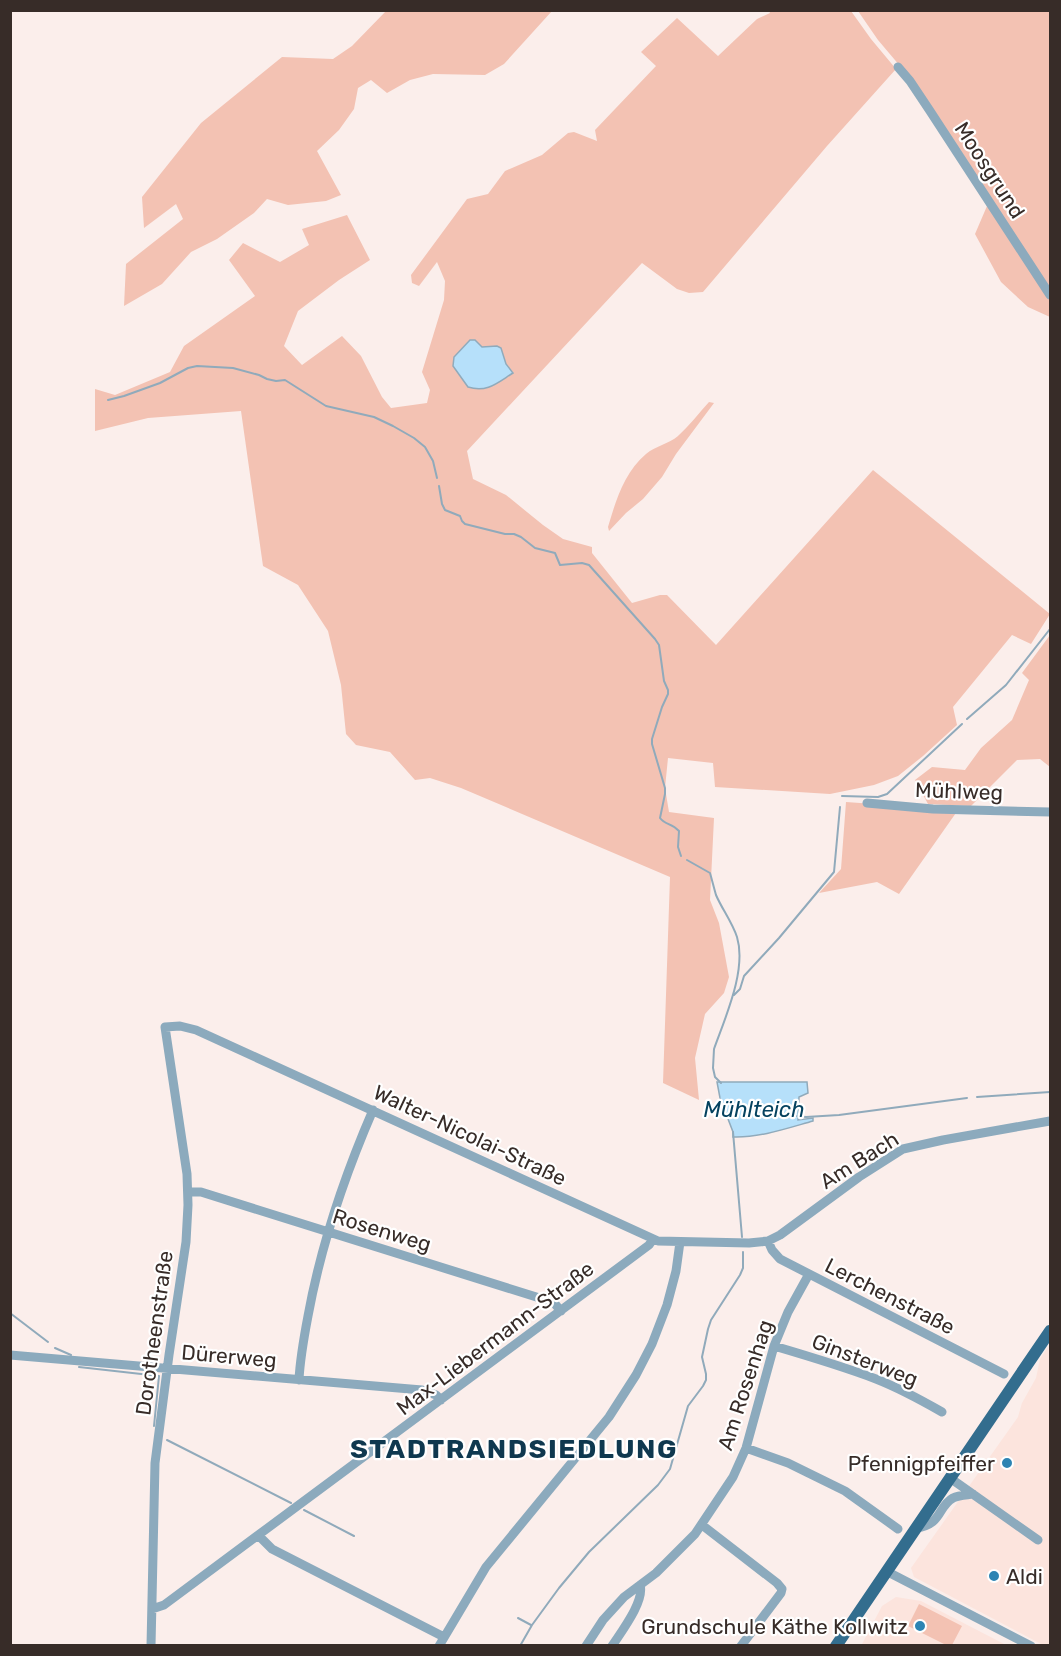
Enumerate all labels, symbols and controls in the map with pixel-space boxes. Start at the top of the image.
street label: Moosgrund [950,117,1030,223]
street label: Mühlweg [915,777,1003,805]
street label: Walter-Nicolai-Straße [370,1079,570,1191]
water label: Mühlteich [703,1096,805,1123]
street label: Am Bach [815,1126,903,1194]
street label: Rosenweg [330,1203,434,1257]
street label: Dorotheenstraße [130,1249,178,1417]
street label: Lerchenstraße [821,1253,959,1339]
street label: Max-Liebermann-Straße [392,1256,598,1420]
street label: Am Rosenhag [712,1317,778,1453]
street label: Ginsterweg [808,1328,922,1392]
street label: Dürerweg [180,1339,278,1373]
district label: STADTRANDSIEDLUNG [350,1433,678,1465]
place label: Pfennigpfeiffer [848,1451,995,1476]
marker: Pfennigpfeiffer [1000,1456,1014,1470]
place label: Aldi [1006,1564,1043,1589]
marker: Aldi [987,1569,1001,1583]
place label: Grundschule Käthe Kollwitz [641,1614,908,1639]
marker: Grundschule Käthe Kollwitz [913,1619,927,1633]

